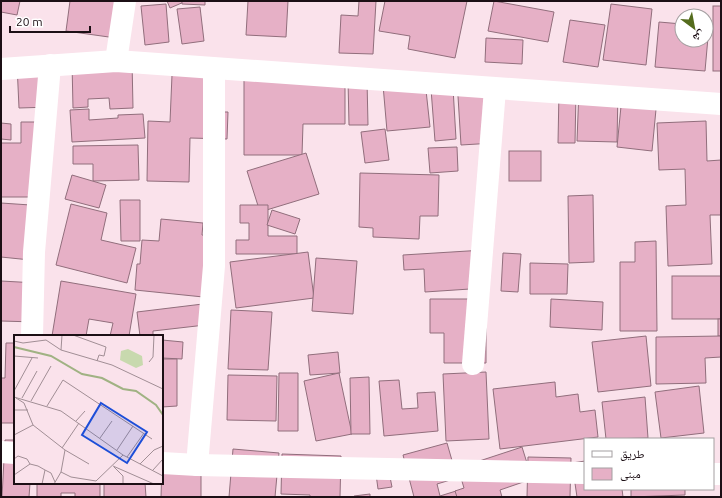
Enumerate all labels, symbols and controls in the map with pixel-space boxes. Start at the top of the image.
scale bar [10,8,90,34]
north arrow [674,8,714,48]
text: 20 m [16,15,43,28]
text: ش [690,27,707,45]
inset map [14,335,163,484]
legend [584,438,714,490]
text: طريق [620,447,645,461]
text: مبنى [620,467,641,481]

